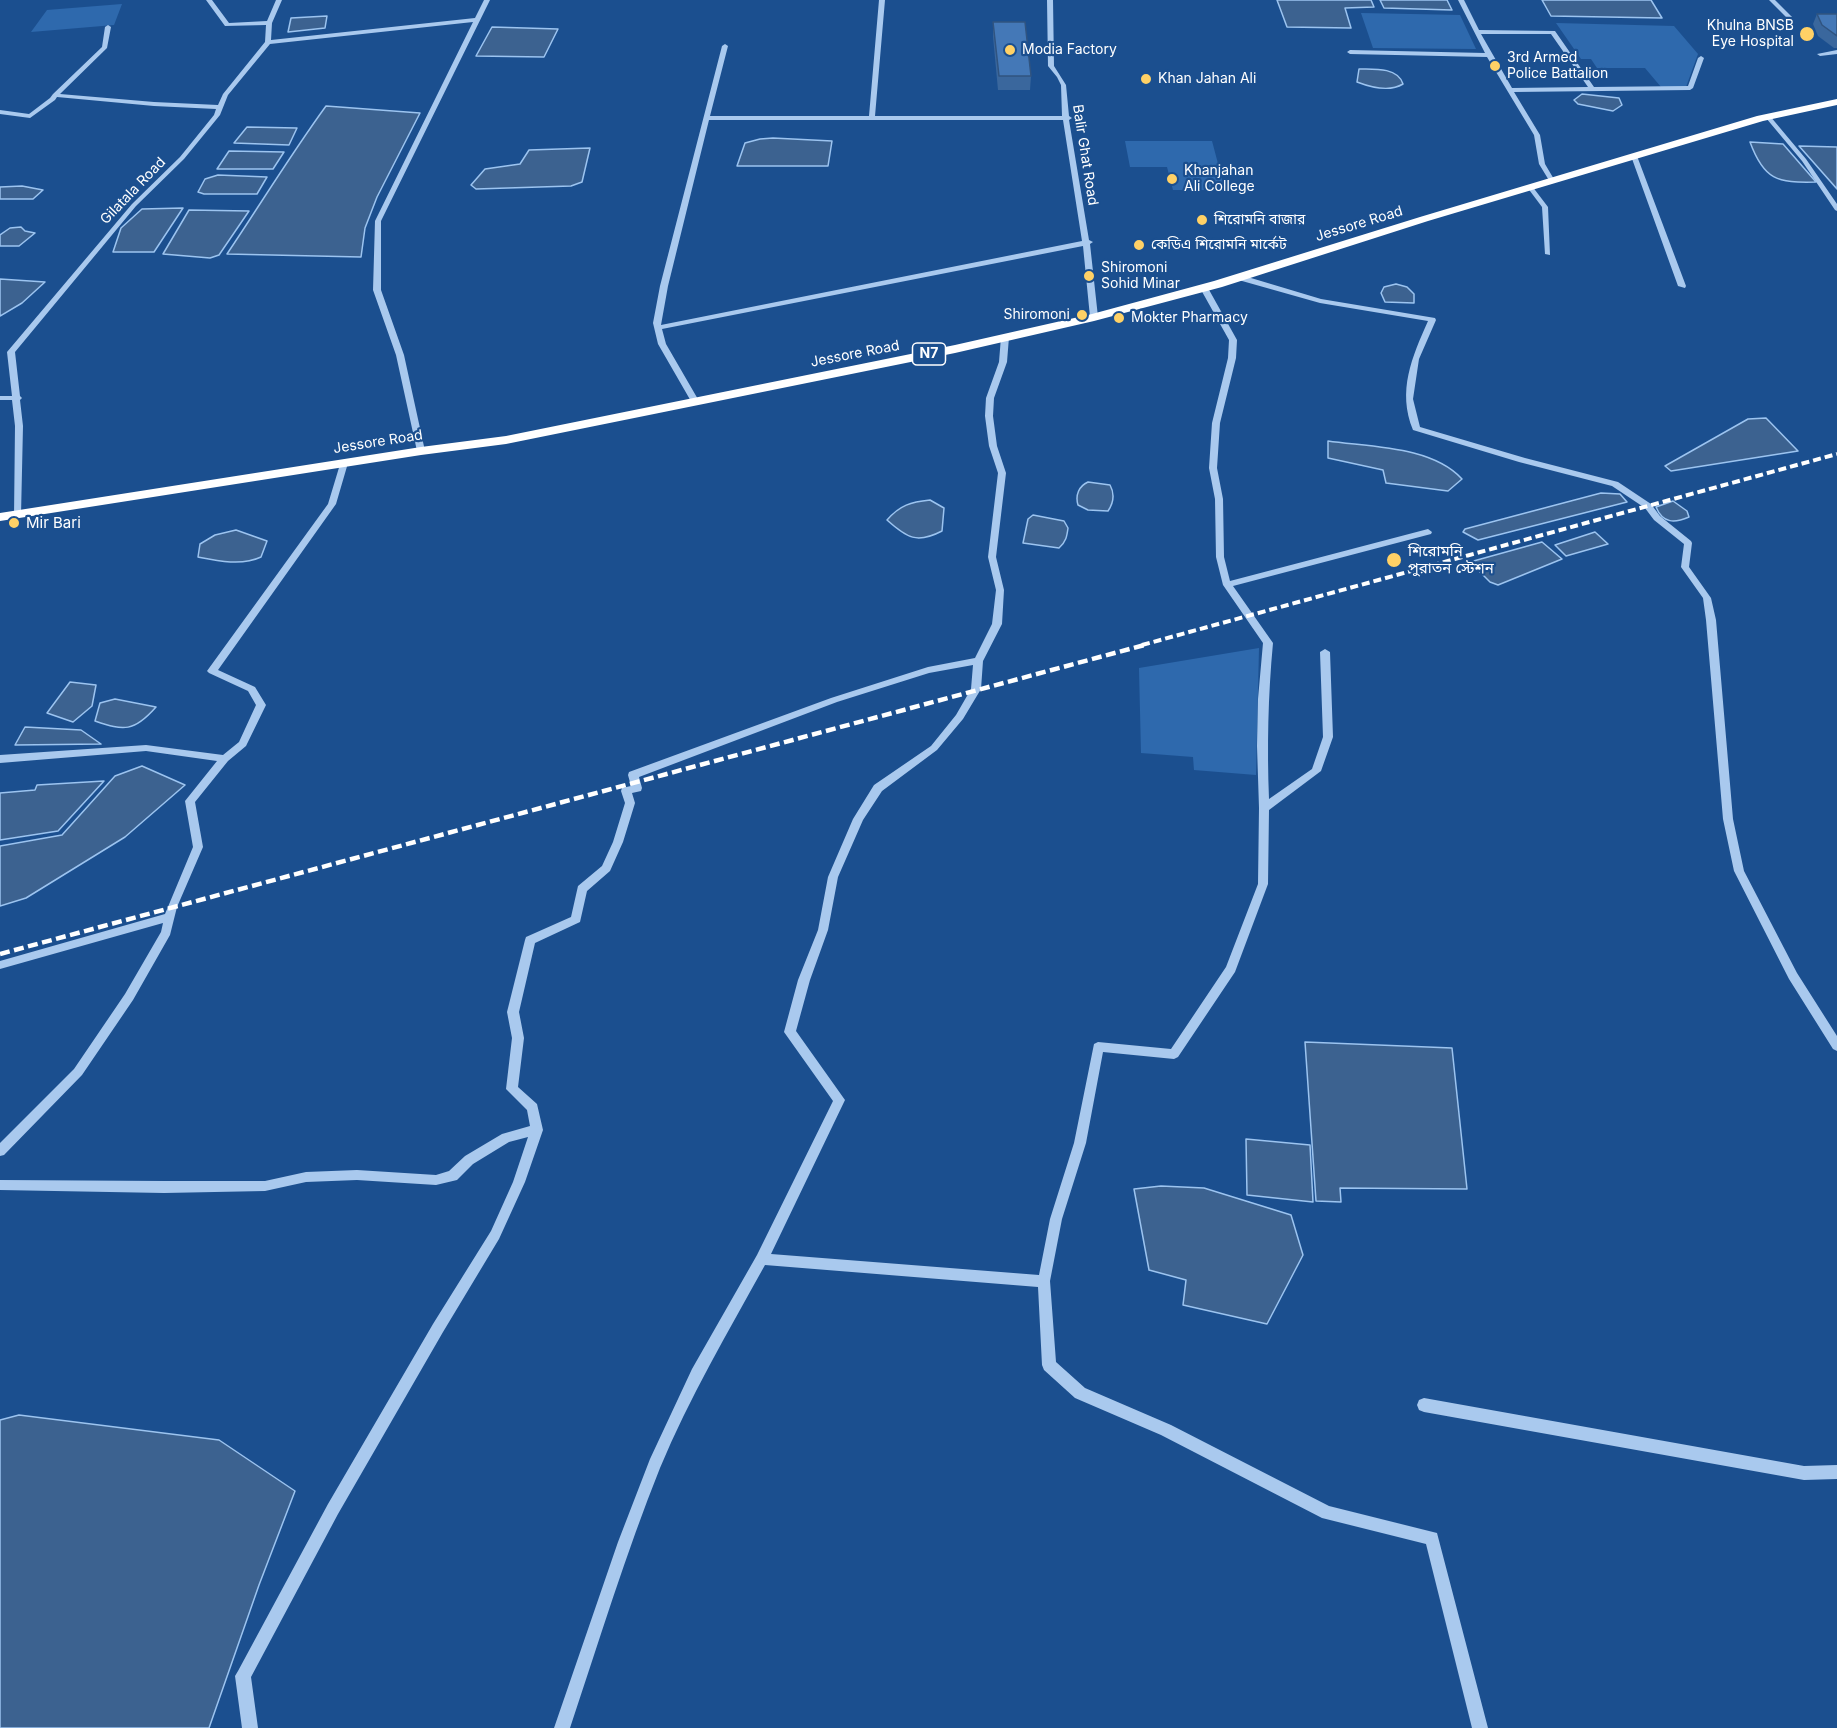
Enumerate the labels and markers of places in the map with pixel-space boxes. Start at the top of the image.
place label: Khulna BNSB Eye Hospital [1707,18,1794,50]
marker: Khulna BNSB Eye Hospital [1798,25,1816,43]
place label: Modia Factory [1022,42,1117,58]
marker: Modia Factory [1003,43,1017,57]
place label: 3rd Armed Police Battalion [1507,50,1608,82]
marker: 3rd Armed Police Battalion [1488,59,1502,73]
place label: Khan Jahan Ali [1158,71,1256,87]
marker: Khan Jahan Ali [1139,72,1153,86]
place label: Khanjahan Ali College [1184,163,1255,196]
marker: Khanjahan Ali College [1165,172,1179,186]
place label: শিরোমনি বাজার [1214,212,1305,228]
marker: শিরোমনি বাজার [1195,213,1209,227]
place label: কেডিএ শিরোমনি মার্কেট [1151,237,1287,253]
marker: কেডিএ শিরোমনি মার্কেট [1132,238,1146,252]
place label: Shiromoni Sohid Minar [1101,260,1180,292]
marker: Shiromoni Sohid Minar [1082,269,1096,283]
place label: Shiromoni [1004,307,1070,323]
marker: Shiromoni [1075,308,1089,322]
place label: Mokter Pharmacy [1131,310,1248,326]
marker: Mokter Pharmacy [1112,311,1126,325]
place label: Mir Bari [26,514,81,532]
marker: Mir Bari [7,516,21,530]
place label: শিরোমনি পুরাতন স্টেশন [1408,542,1494,577]
marker: শিরোমনি পুরাতন স্টেশন [1385,551,1403,569]

